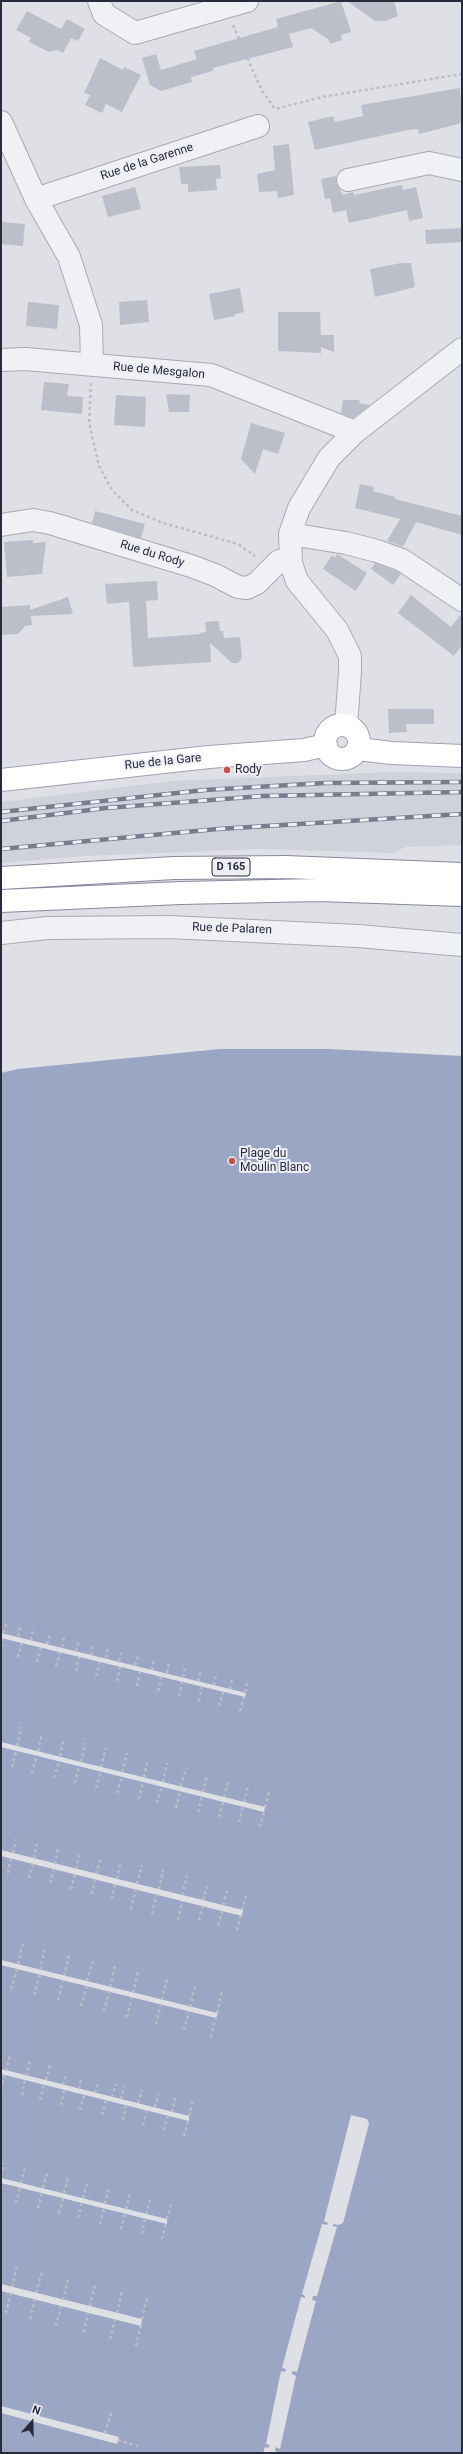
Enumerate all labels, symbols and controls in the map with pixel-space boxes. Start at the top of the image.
street label: Rue de la Garenne [99,140,195,184]
street label: Rue de Mesgalon [112,360,206,382]
street label: Rue du Rody [118,537,186,571]
street label: Rue de la Gare [124,751,202,773]
place label: Rody [235,763,262,777]
marker: Rody [222,765,232,775]
road number: D 165 [212,858,250,876]
street label: Rue de Palaren [192,920,272,938]
place label: Plage du Moulin Blanc [240,1147,309,1175]
marker: Plage du Moulin Blanc [227,1156,237,1166]
north arrow [12,2402,52,2442]
text: N [30,2403,42,2418]

